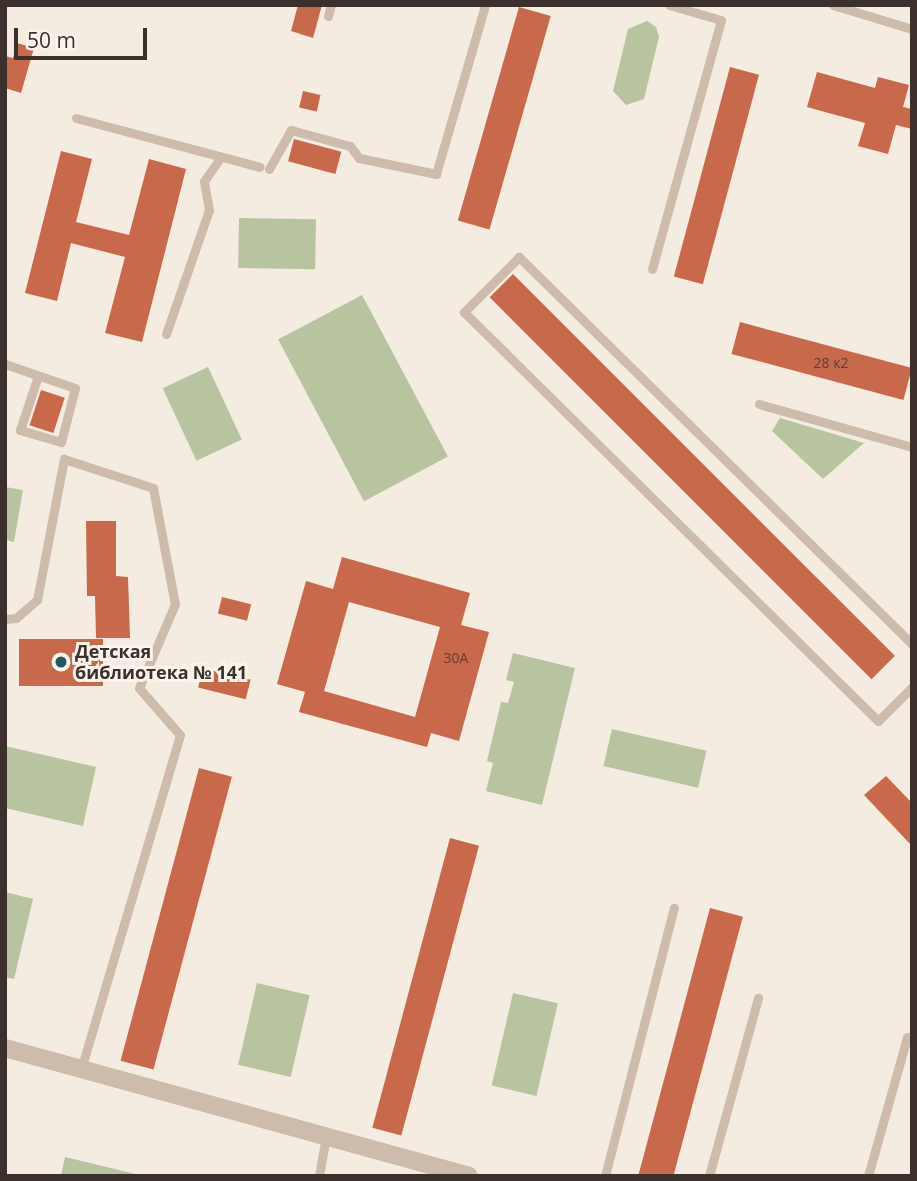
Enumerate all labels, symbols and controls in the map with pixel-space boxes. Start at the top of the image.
scale bar [18,14,150,58]
text: 50 m [27,26,76,54]
house number: 28 к2 [814,355,848,371]
place label: Детская библиотека № 141 [75,641,247,684]
house number: 30А [444,650,468,666]
marker: Детская библиотека № 141 [53,654,69,670]

